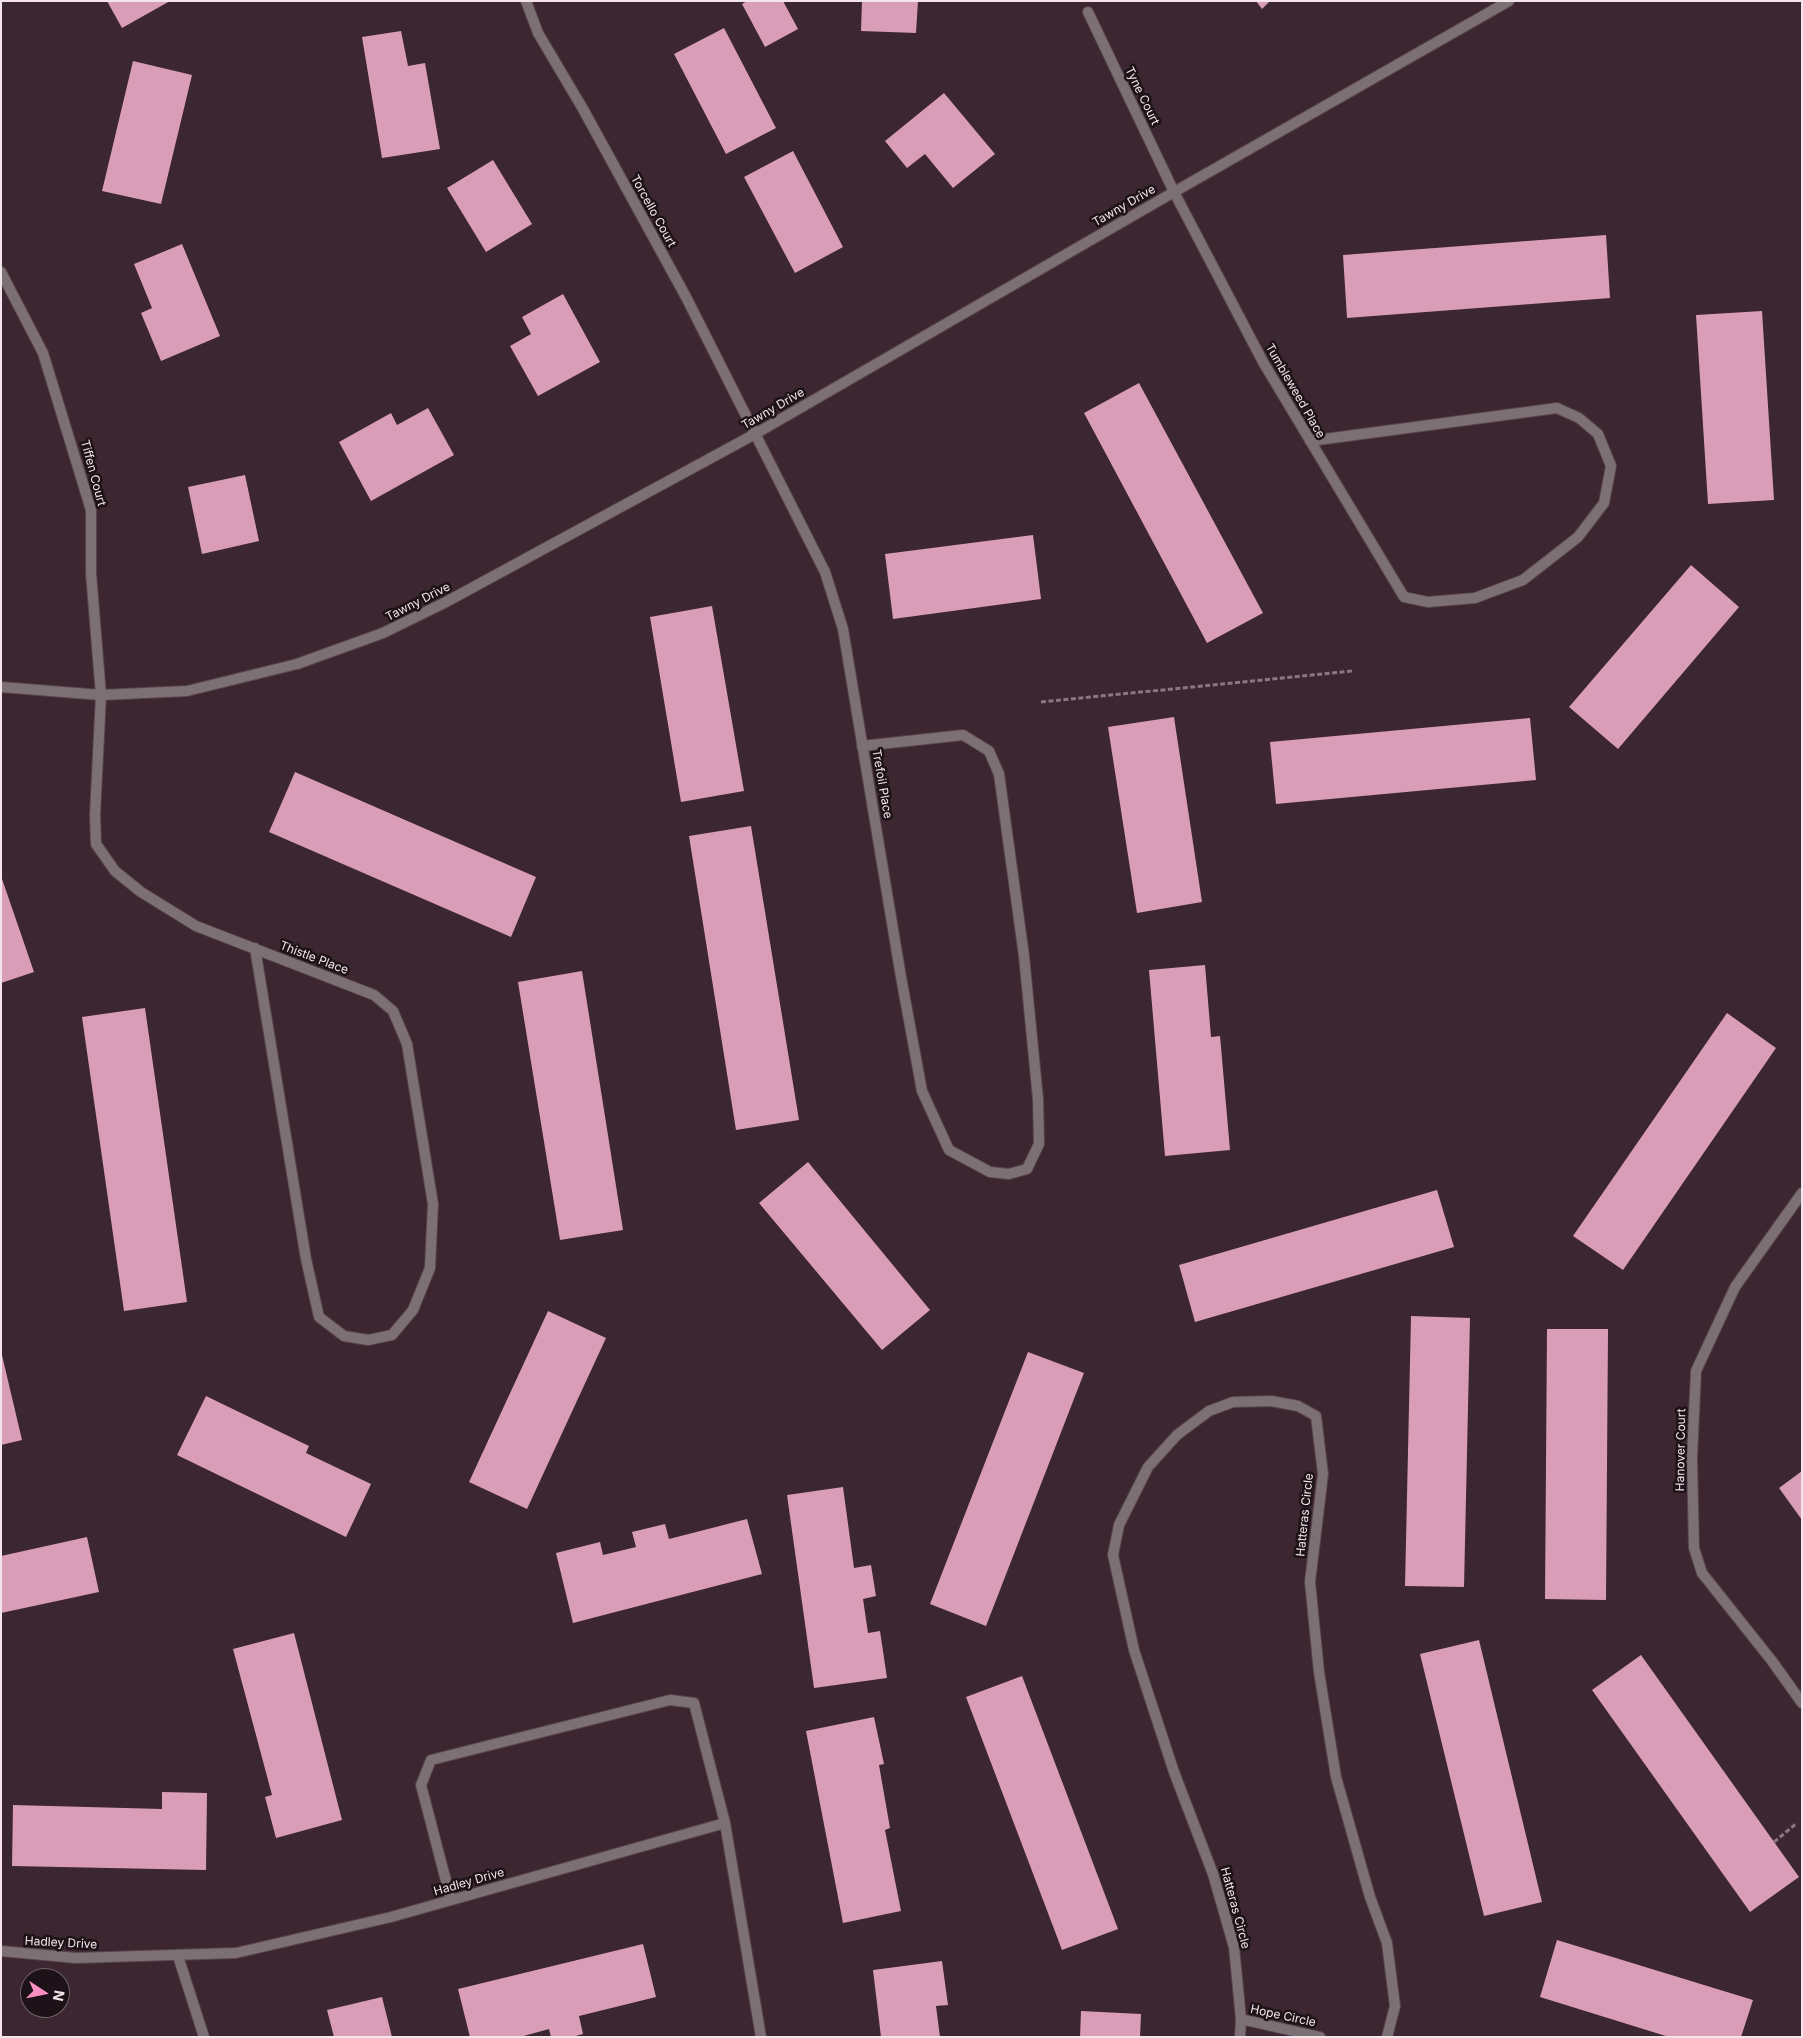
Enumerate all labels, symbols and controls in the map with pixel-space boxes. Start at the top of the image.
street label: Tyne Court [1122,65,1162,127]
street label: Torcello Court [627,172,679,250]
street label: Tawny Drive [1090,182,1158,230]
street label: Tumbleweed Place [1262,341,1328,441]
street label: Tawny Drive [739,385,807,433]
street label: Tiffen Court [77,438,109,508]
street label: Tawny Drive [383,580,453,624]
street label: Trefoil Place [869,748,895,820]
street label: Thistle Place [278,938,350,978]
street label: Hanover Court [1673,1408,1689,1492]
street label: Hatteras Circle [1293,1473,1317,1557]
street label: Hadley Drive [432,1865,506,1899]
street label: Hatteras Circle [1217,1866,1253,1950]
street label: Hadley Drive [24,1934,98,1952]
north arrow [20,1968,70,2018]
text: N [50,1989,69,2003]
street label: Hope Circle [1249,2002,1317,2030]

